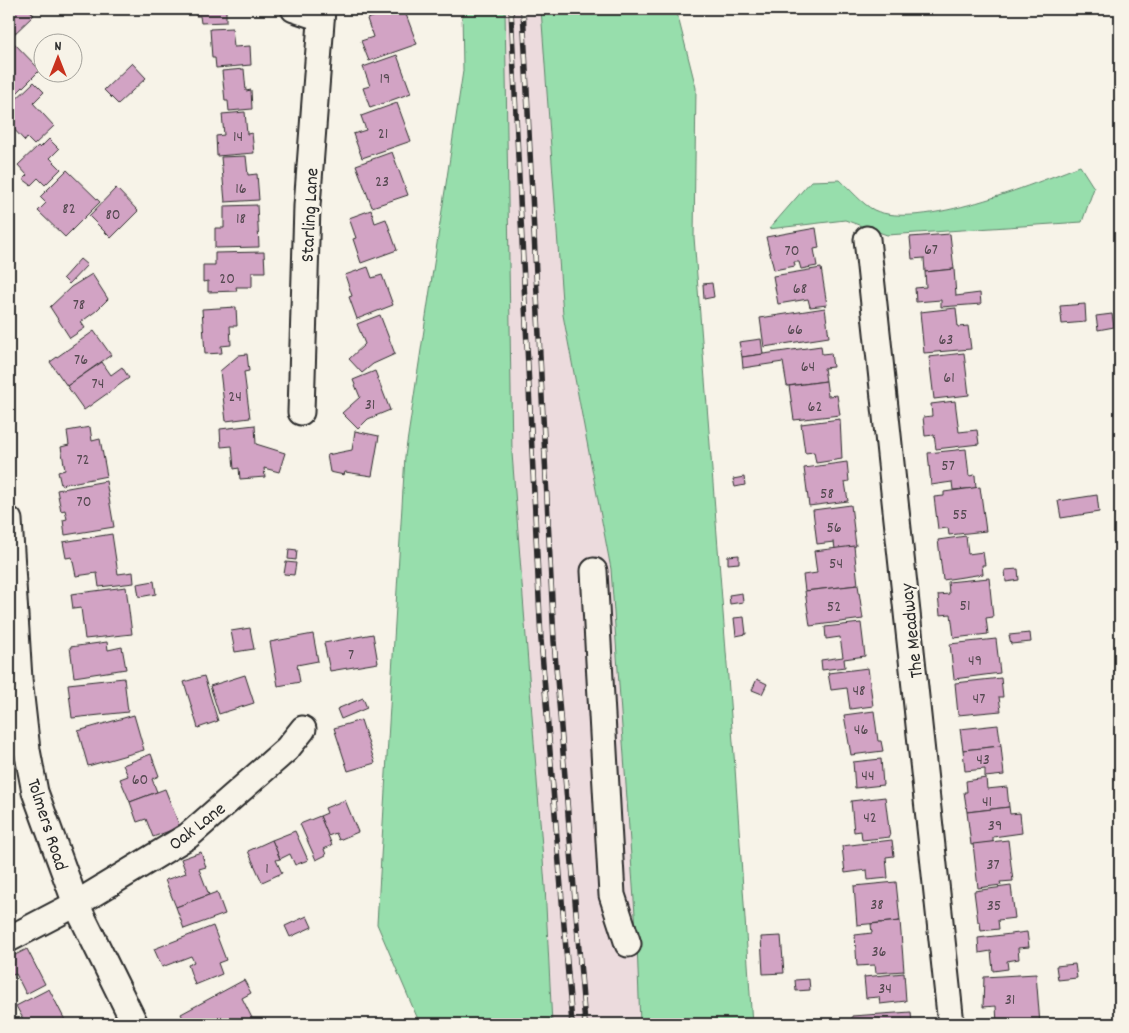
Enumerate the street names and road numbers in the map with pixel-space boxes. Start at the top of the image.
street label: Starling Lane [296,167,327,263]
street label: The Meadway [895,582,932,679]
street label: Tolmers Road [18,776,73,875]
street label: Oak Lane [164,797,232,859]

